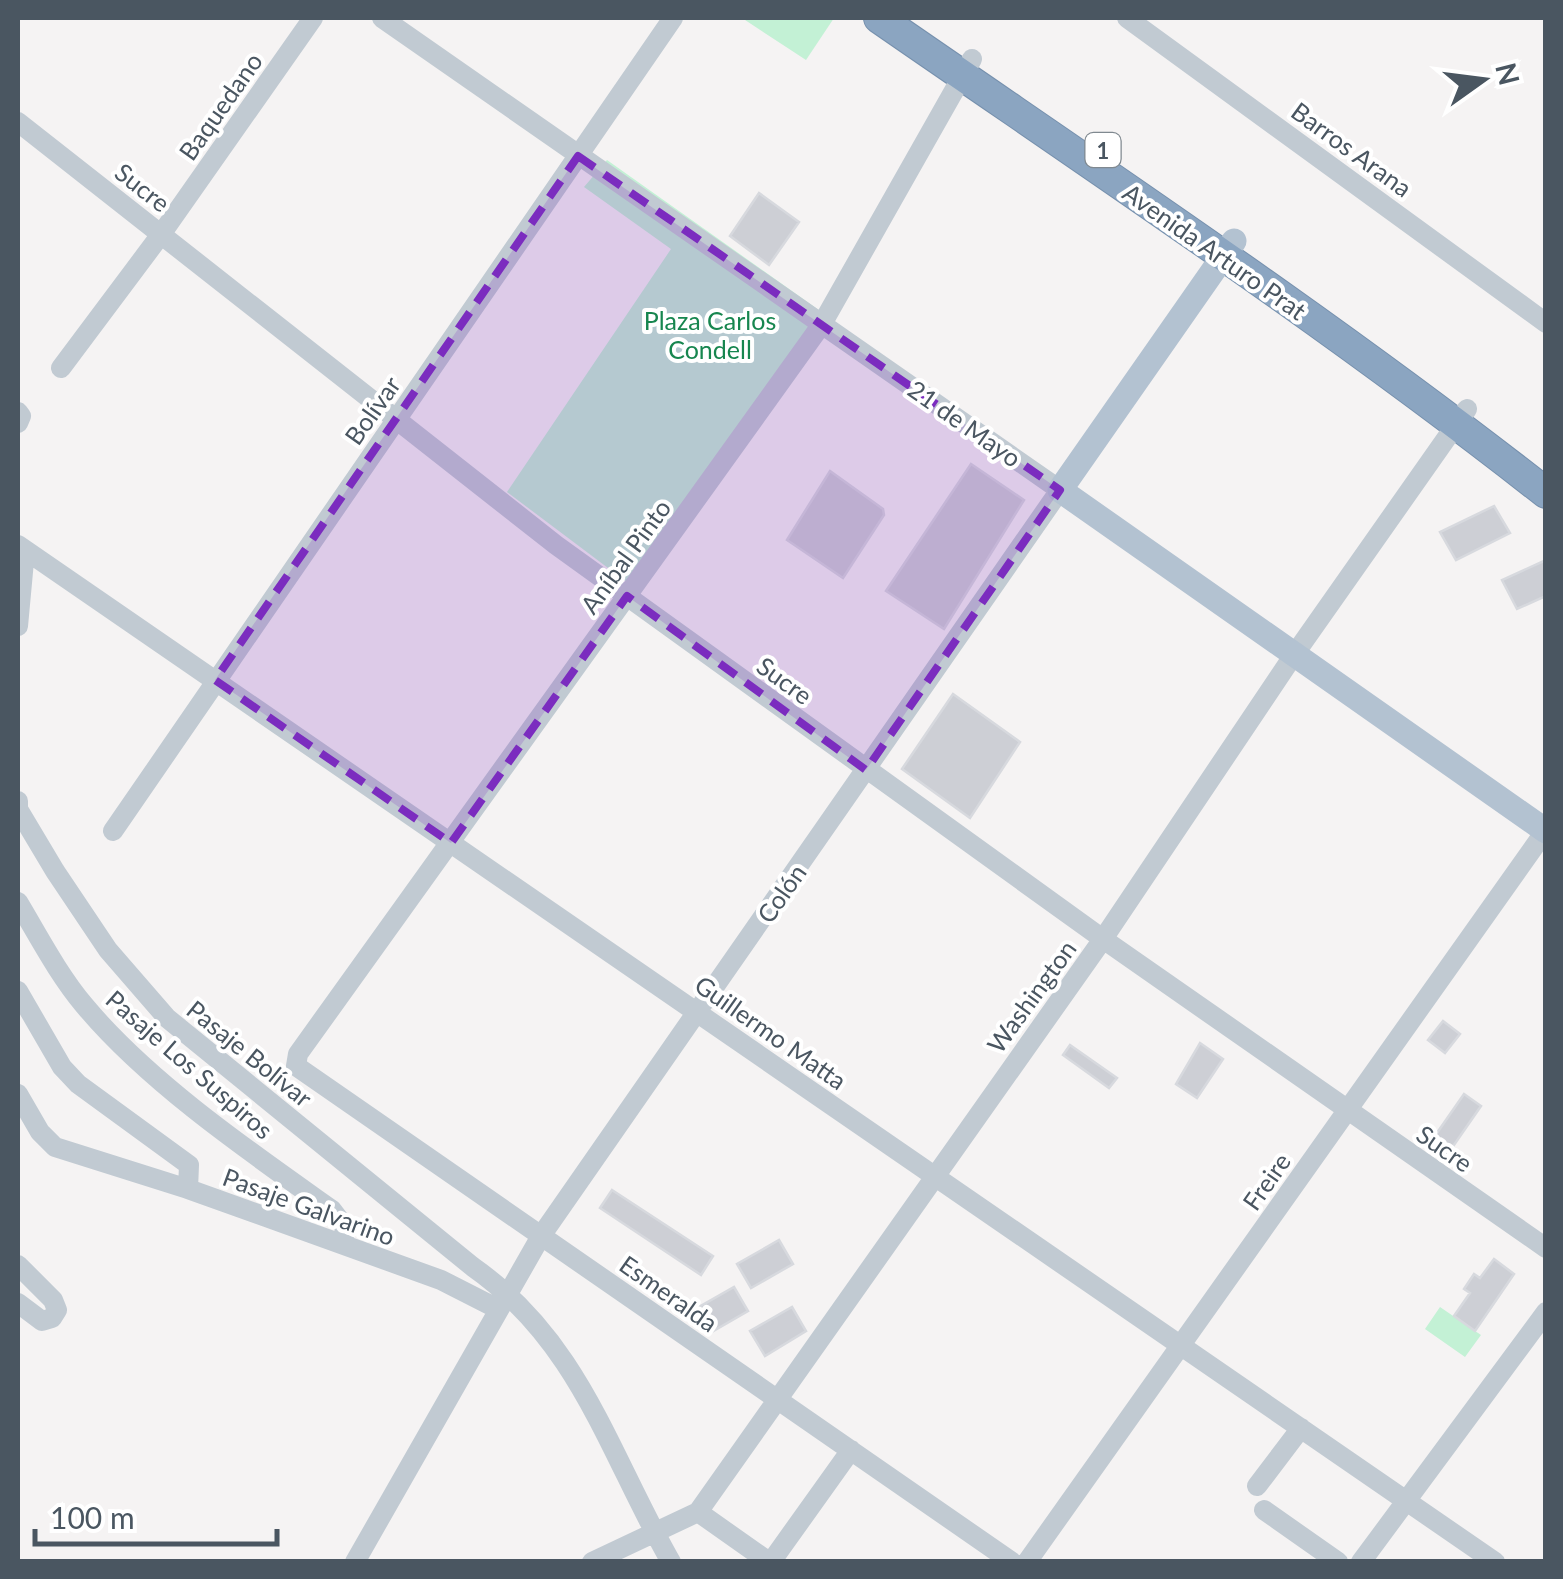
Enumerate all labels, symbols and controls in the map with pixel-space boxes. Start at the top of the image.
north arrow [1433,30,1533,130]
street label: Baquedano [172,47,268,165]
text: N [1489,59,1527,88]
street label: Barros Arana [1286,95,1418,203]
road number: 1 [1086,133,1120,167]
street label: Sucre [110,156,176,218]
street label: Avenida Arturo Prat [1118,177,1312,325]
park label: Plaza Carlos Condell [644,305,776,364]
street label: Bolívar [338,370,406,450]
street label: 21 de Mayo [903,373,1027,473]
street label: Aníbal Pinto [574,493,676,619]
street label: Sucre [752,650,818,710]
street label: Colón [750,858,812,928]
street label: Washington [980,934,1082,1058]
street label: Guillermo Matta [690,969,852,1095]
street label: Pasaje Los Suspiros [101,984,279,1144]
street label: Pasaje Bolívar [181,993,319,1113]
street label: Sucre [1411,1118,1479,1178]
street label: Freire [1236,1147,1296,1215]
street label: Pasaje Galvarino [219,1161,399,1251]
street label: Esmeralda [614,1248,724,1338]
scale bar [35,1484,278,1546]
text: 100 m [50,1499,135,1535]

